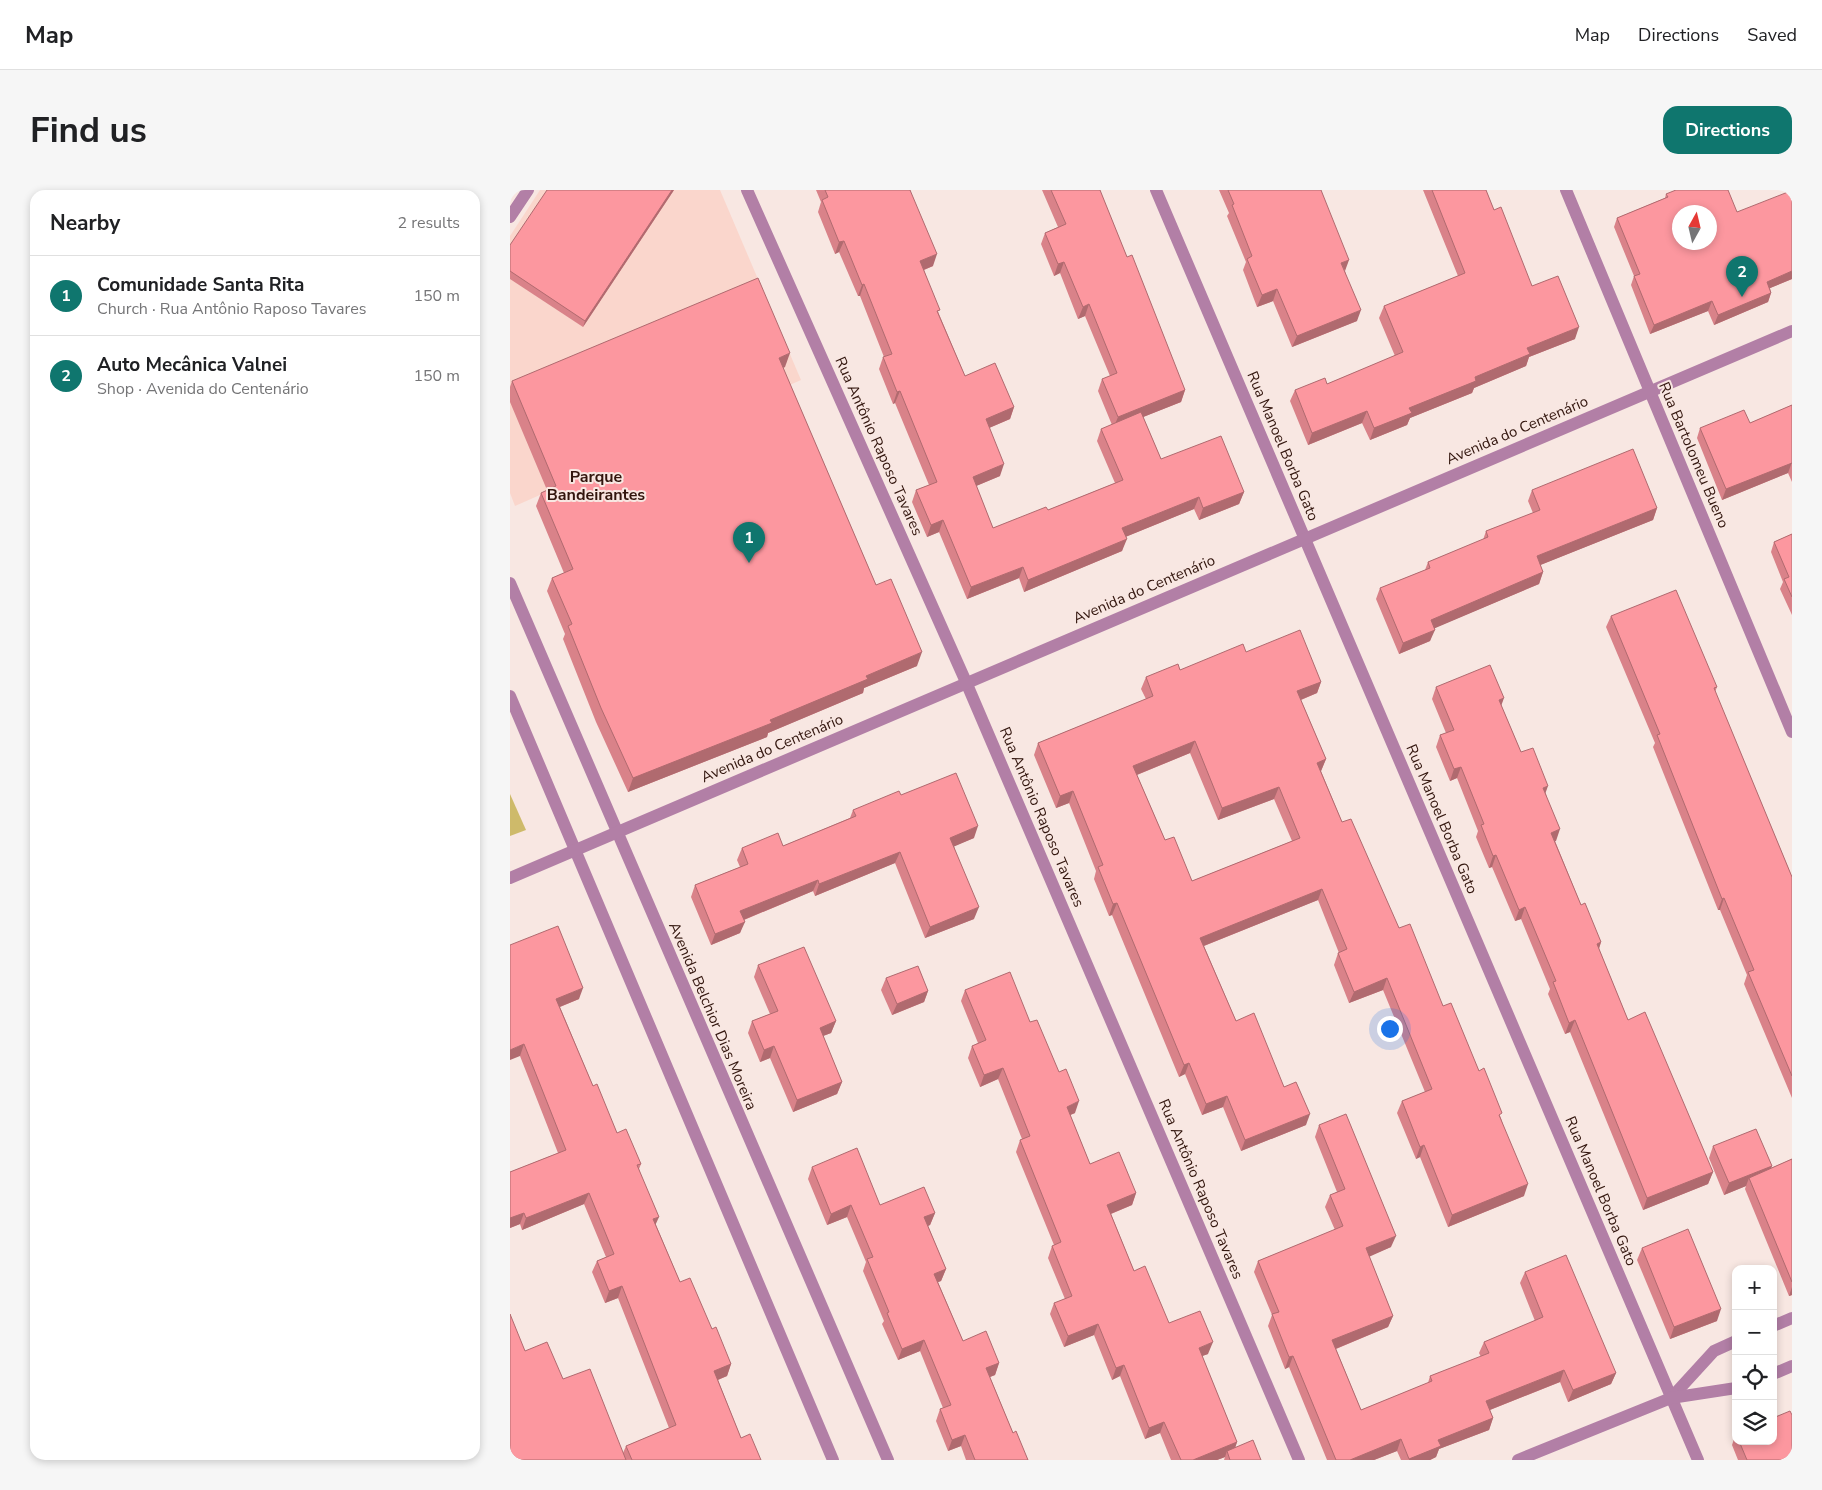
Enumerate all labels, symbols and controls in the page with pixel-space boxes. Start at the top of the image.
text: Map [25,19,73,51]
text: Map [1575,23,1610,47]
text: Directions [1638,23,1719,47]
text: Saved [1747,23,1797,47]
button: Directions [1663,106,1792,154]
text: Find us [30,107,147,154]
north arrow [1672,205,1717,250]
text: Nearby [50,209,120,237]
text: 2 results [398,212,460,234]
pin: 2 [1726,256,1758,297]
text: Comunidade Santa Rita [97,272,304,298]
text: 1 [61,285,71,307]
text: 150 m [413,285,460,307]
text: Church · Rua Antônio Raposo Tavares [97,298,366,320]
text: Auto Mecânica Valnei [97,352,287,378]
street label: Rua Antônio Raposo Tavares [830,353,928,539]
text: 2 [61,365,71,387]
text: 150 m [413,365,460,387]
street label: Rua Manoel Borba Gato [1242,368,1324,524]
text: Shop · Avenida do Centenário [97,378,309,400]
street label: Rua Bartolomeu Bueno [1654,379,1734,531]
street label: Avenida do Centenário [1443,391,1591,469]
district label: Parque Bandeirantes [547,466,645,506]
pin: 1 [733,522,765,563]
street label: Avenida do Centenário [1070,550,1218,628]
street label: Avenida do Centenário [698,709,846,787]
street label: Rua Antônio Raposo Tavares [995,724,1089,910]
street label: Rua Manoel Borba Gato [1401,741,1483,897]
street label: Avenida Belchior Dias Moreira [664,919,762,1113]
your location [1377,1016,1403,1042]
street label: Rua Antônio Raposo Tavares [1154,1096,1248,1282]
street label: Rua Manoel Borba Gato [1560,1113,1642,1269]
map controls [1732,1265,1777,1445]
button: + [1732,1265,1777,1310]
button: − [1732,1310,1777,1355]
button: locate [1732,1355,1777,1400]
button: layers [1732,1400,1777,1445]

